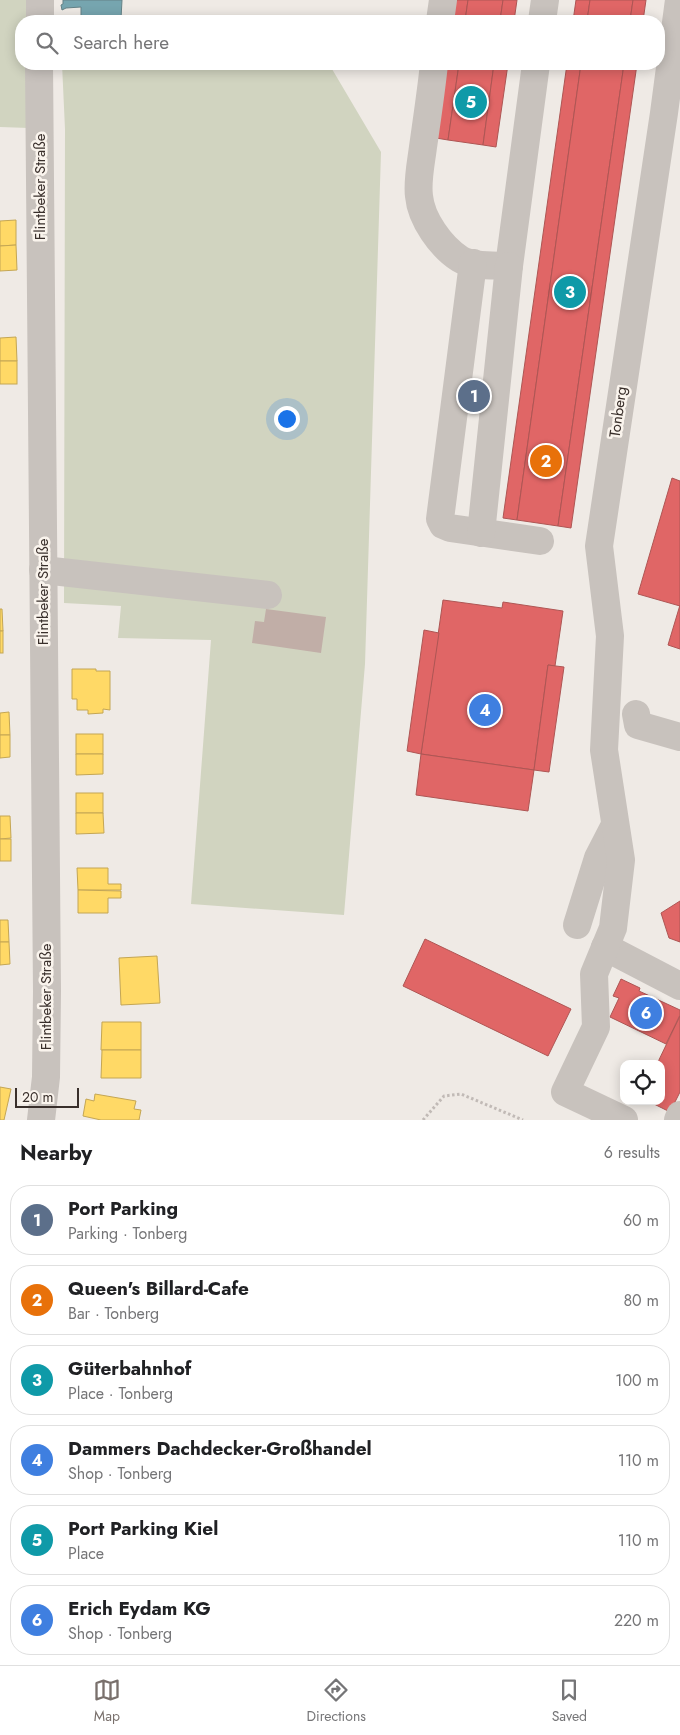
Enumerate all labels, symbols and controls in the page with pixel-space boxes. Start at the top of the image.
search box [15,15,665,70]
icon: search [33,29,61,57]
text: Search here [73,29,169,56]
pin: 5 [455,83,487,121]
street label: Flintbeker Straße [29,133,51,240]
pin: 3 [554,273,586,311]
pin: 1 [458,377,490,415]
street label: Tonberg [604,385,632,439]
your location [274,406,300,432]
pin: 2 [530,442,562,480]
street label: Flintbeker Straße [32,538,54,645]
pin: 4 [469,691,501,729]
street label: Flintbeker Straße [35,943,57,1050]
pin: 6 [630,994,662,1032]
map controls [620,1060,665,1105]
button: locate [620,1060,665,1105]
scale bar [15,1085,79,1108]
text: 20 m [22,1087,54,1107]
text: Nearby [20,1138,92,1168]
text: 6 results [604,1141,660,1164]
text: Port Parking [68,1195,178,1222]
text: 1 [33,1209,41,1232]
text: 60 m [623,1209,659,1232]
text: Parking · Tonberg [68,1222,187,1245]
text: Queen's Billard-Cafe [68,1275,249,1302]
text: 2 [32,1289,42,1312]
text: 80 m [623,1289,659,1312]
text: Bar · Tonberg [68,1302,159,1325]
text: Güterbahnhof [68,1355,191,1382]
text: 3 [32,1369,42,1392]
text: 100 m [615,1369,659,1392]
text: Place · Tonberg [68,1382,173,1405]
text: Dammers Dachdecker-Großhandel [68,1435,372,1462]
text: 4 [31,1449,43,1472]
text: 110 m [618,1449,659,1472]
text: Shop · Tonberg [68,1462,172,1485]
text: Port Parking Kiel [68,1515,218,1542]
text: 5 [32,1529,42,1552]
text: 110 m [618,1529,659,1552]
text: Place [68,1542,104,1565]
text: Erich Eydam KG [68,1595,211,1622]
text: 6 [32,1609,42,1632]
text: 220 m [614,1609,659,1632]
text: Shop · Tonberg [68,1622,172,1645]
tab: Map [93,1676,121,1726]
tab: Directions [307,1676,366,1726]
tab: Saved [552,1676,587,1726]

